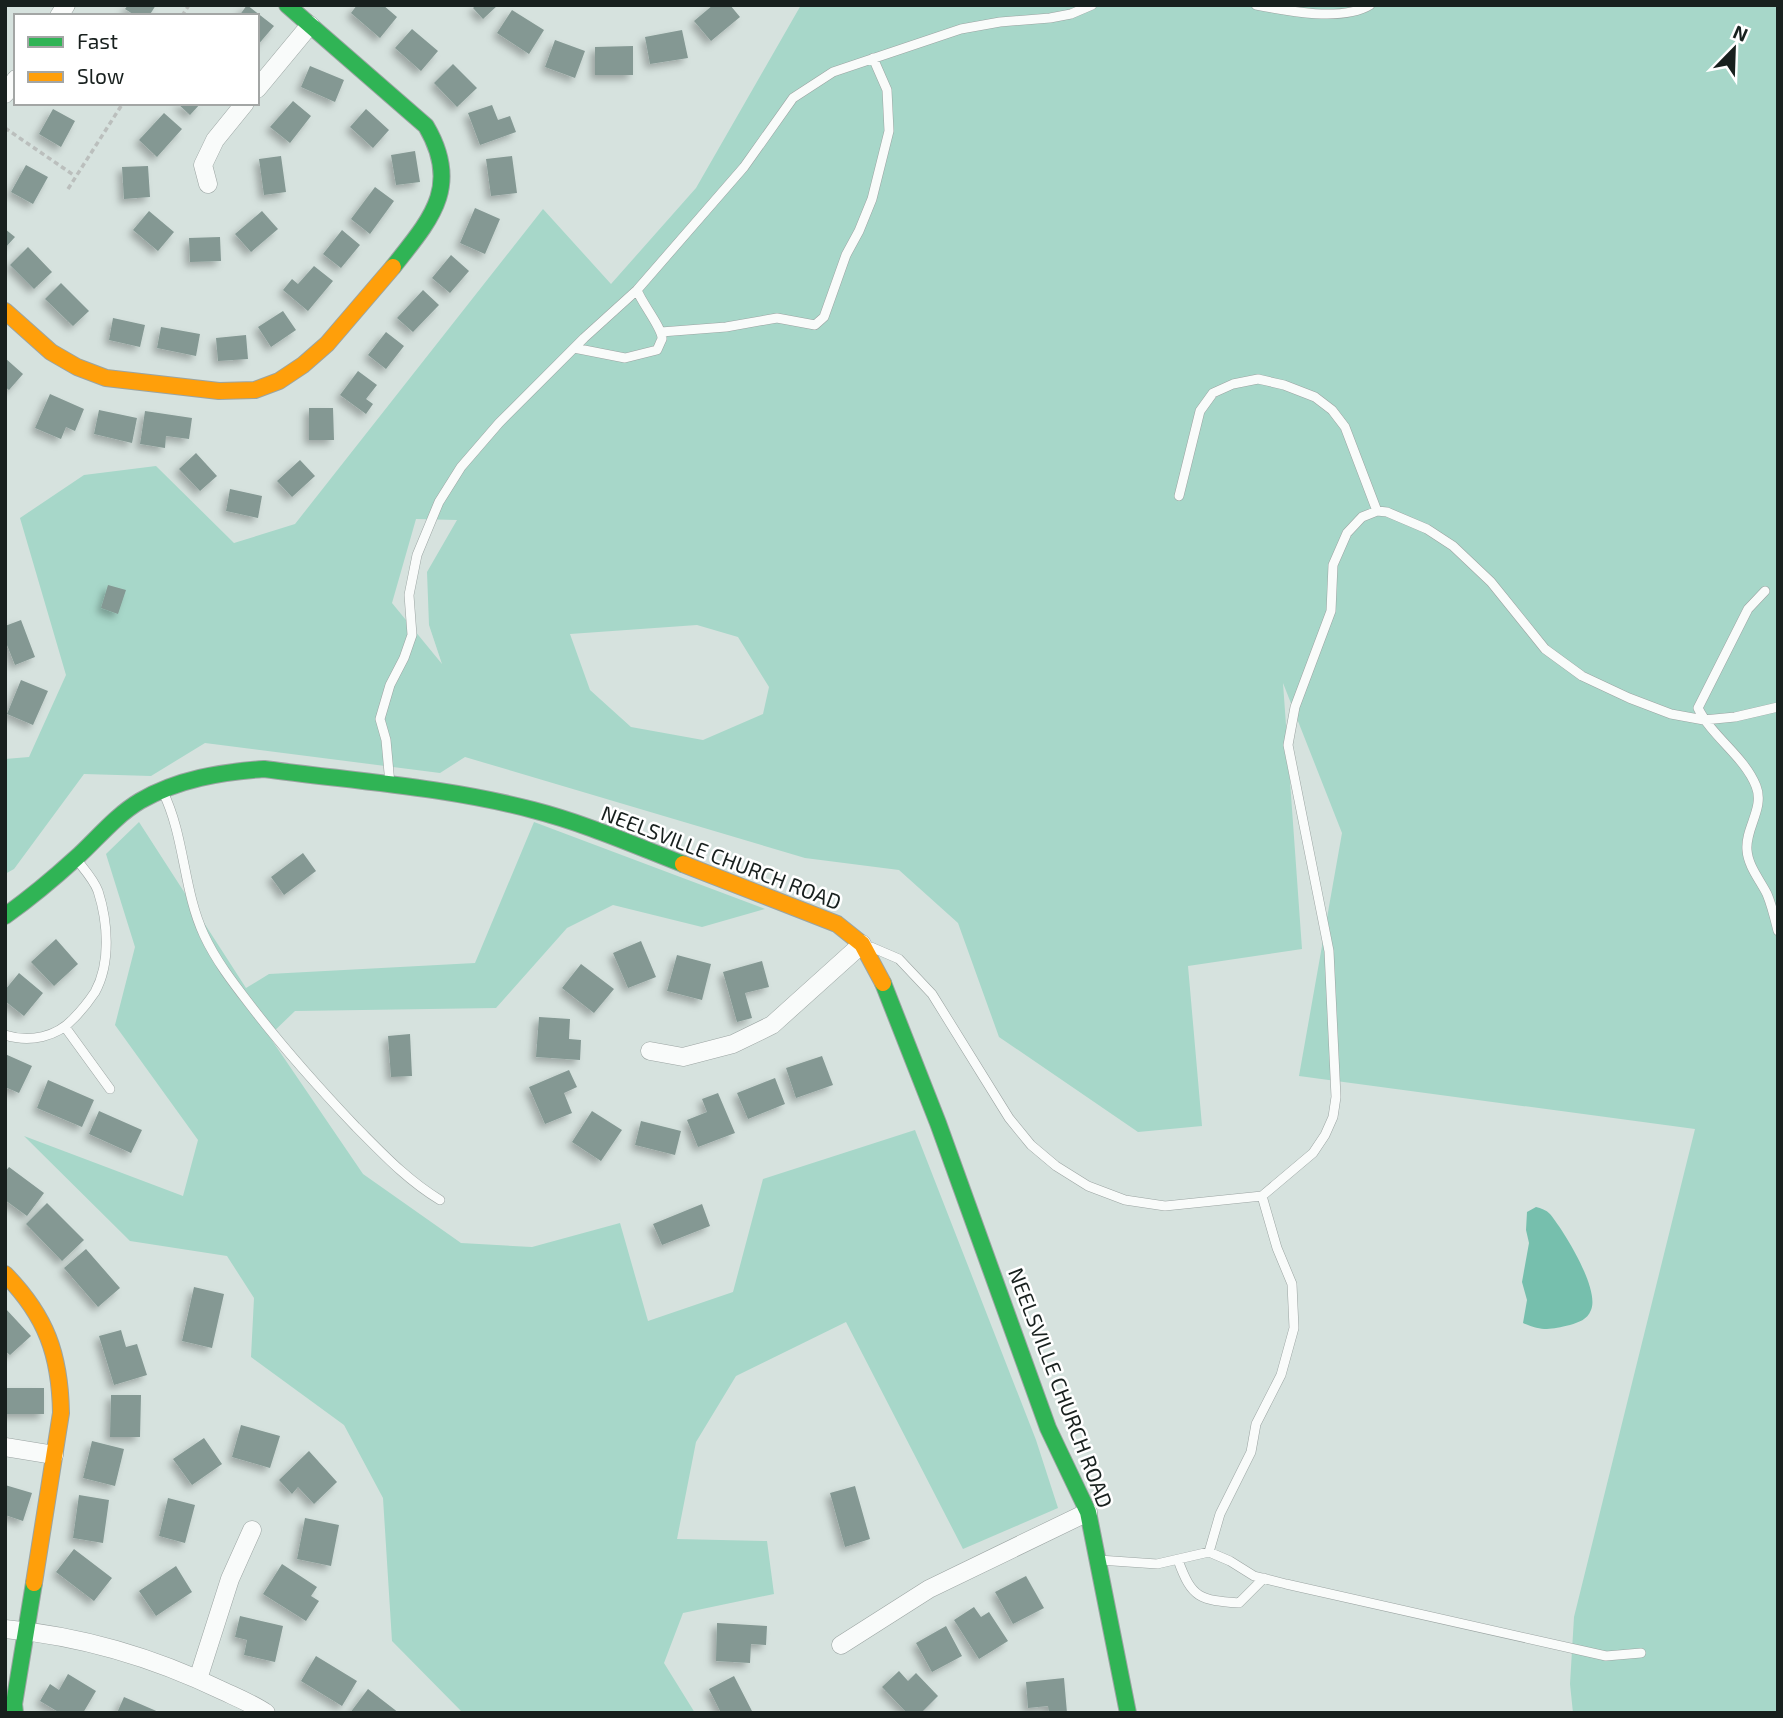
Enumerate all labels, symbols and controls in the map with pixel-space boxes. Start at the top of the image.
legend [14,14,259,105]
north arrow [1699,14,1769,84]
text: N [1730,20,1752,46]
text: Fast [77,28,118,53]
text: Slow [77,63,124,88]
street label: NEELSVILLE CHURCH ROAD [598,799,845,914]
street label: NEELSVILLE CHURCH ROAD [1004,1264,1119,1511]

